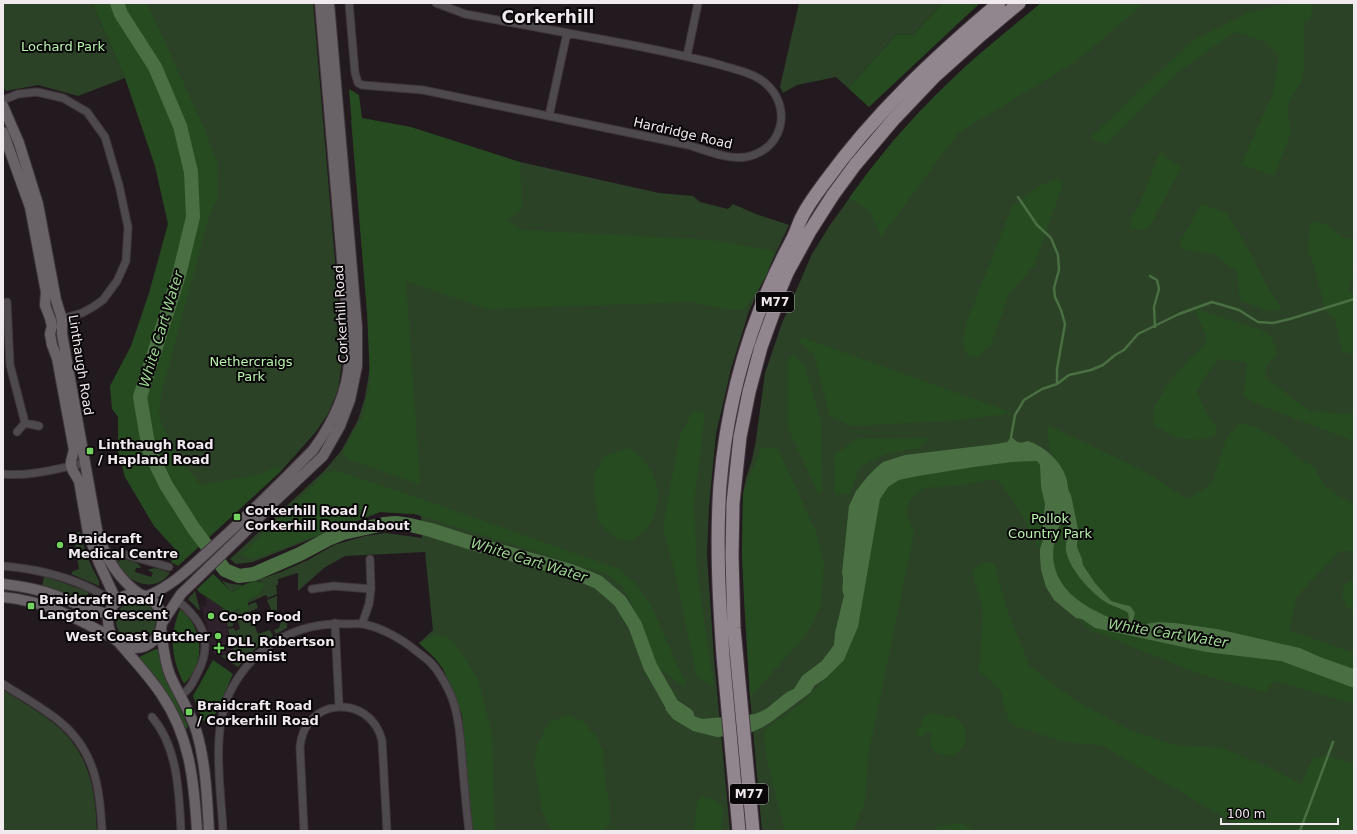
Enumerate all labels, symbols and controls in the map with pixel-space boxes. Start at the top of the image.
district label: Corkerhill [502,7,594,27]
park label: Lochard Park [21,39,105,54]
street label: Hardridge Road [632,114,734,152]
street label: Corkerhill Road [331,264,351,364]
water label: White Cart Water [136,268,187,389]
road number: M77 [756,292,794,312]
street label: Linthaugh Road [66,314,96,416]
park label: Nethercraigs Park [209,354,293,384]
place label: Linthaugh Road / Hapland Road [98,437,214,467]
marker: Linthaugh Road / Hapland Road [85,446,95,456]
place label: Corkerhill Road / Corkerhill Roundabout [245,503,410,533]
park label: Pollok Country Park [1008,511,1092,541]
marker: Corkerhill Road / Corkerhill Roundabout [232,512,242,522]
place label: Braidcraft Medical Centre [68,531,178,561]
water label: White Cart Water [469,535,590,586]
marker: Braidcraft Medical Centre [55,540,65,550]
place label: Braidcraft Road / Langton Crescent [39,592,168,622]
marker: Braidcraft Road / Langton Crescent [26,601,36,611]
place label: Co-op Food [219,609,301,624]
marker: Co-op Food [206,611,216,621]
water label: White Cart Water [1107,616,1230,651]
place label: West Coast Butcher [66,629,211,644]
marker: West Coast Butcher [213,631,223,641]
place label: DLL Robertson Chemist [227,634,335,664]
marker: DLL Robertson Chemist [214,643,224,653]
place label: Braidcraft Road / Corkerhill Road [197,698,319,728]
marker: Braidcraft Road / Corkerhill Road [184,707,194,717]
road number: M77 [730,784,768,804]
scale bar [1221,800,1338,826]
text: 100 m [1227,807,1265,821]

